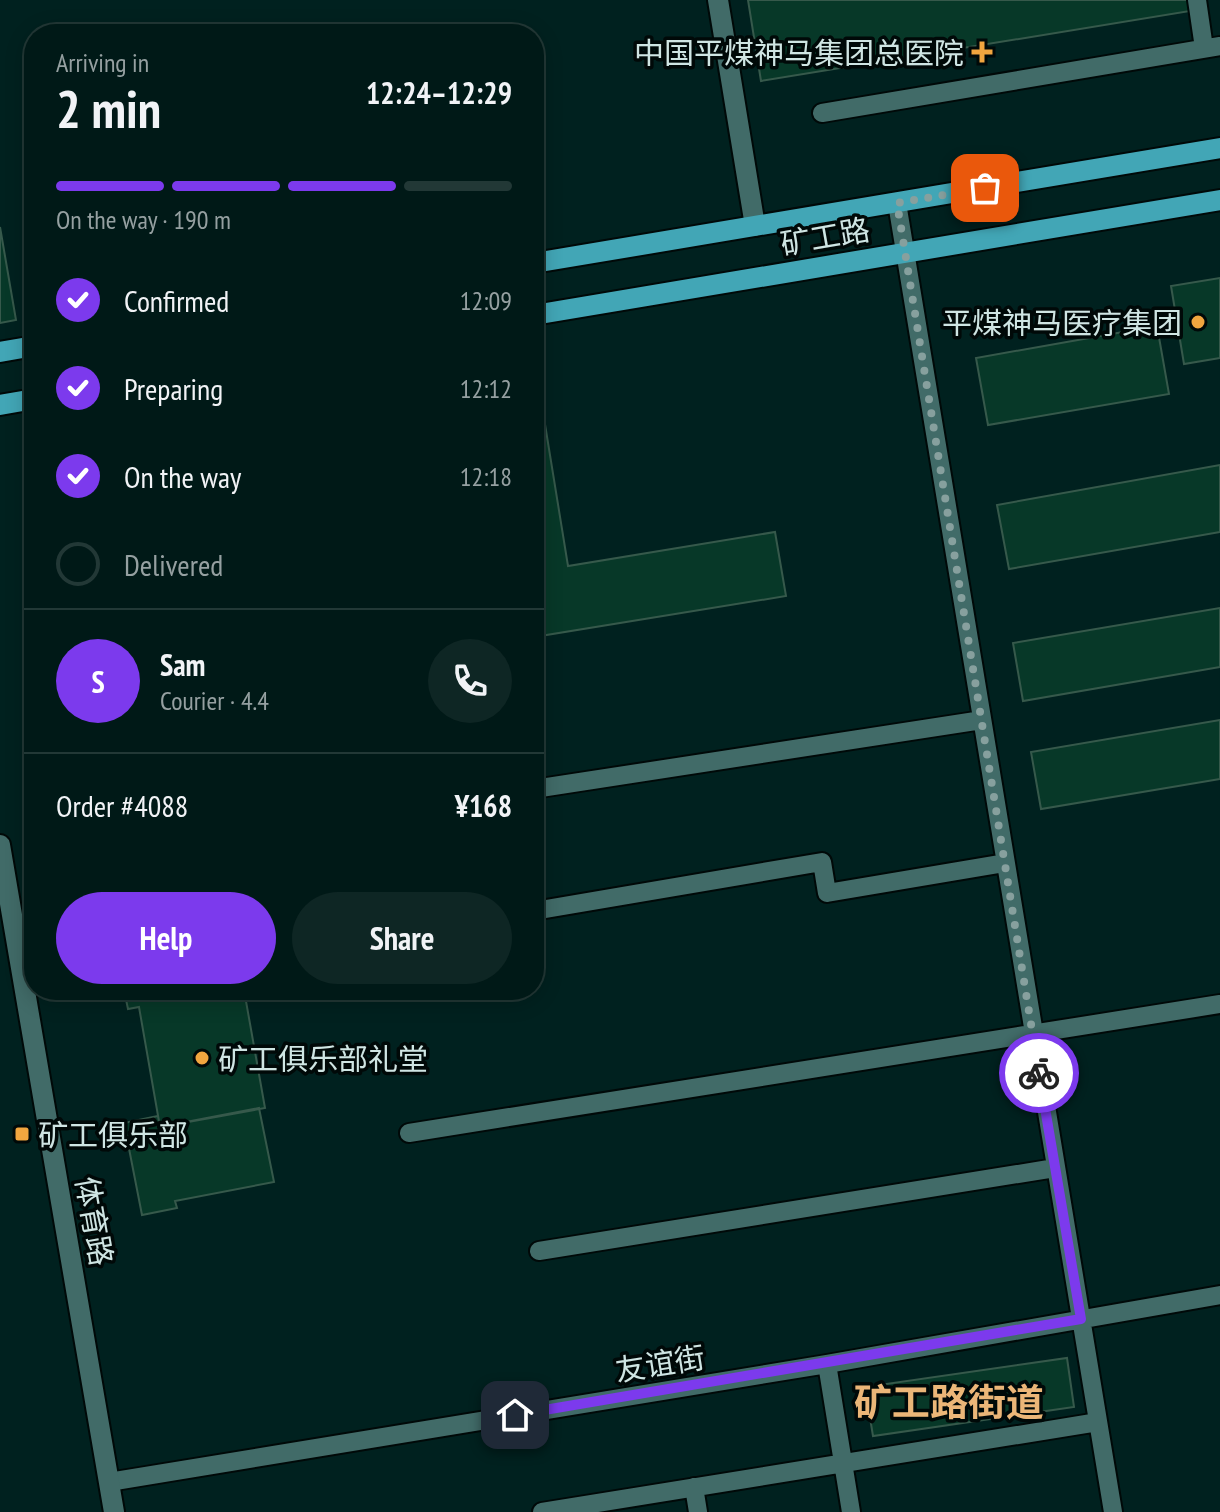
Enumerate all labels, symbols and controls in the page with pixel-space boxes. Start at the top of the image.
place label: 中国平煤神马集团总医院 [634,33,964,72]
marker: 中国平煤神马集团总医院 [971,41,993,63]
text: Arriving in [56,46,149,79]
text: 12:24–12:29 [366,73,512,112]
text: 2 min [56,75,161,142]
pin [951,154,1019,222]
icon: bag [963,166,1007,210]
text: On the way · 190 m [56,203,231,236]
street label: 矿工路 [777,209,873,263]
icon: check [56,278,100,322]
text: Confirmed [124,281,229,320]
text: 12:09 [460,284,512,317]
place label: 平煤神马医疗集团 [942,303,1182,342]
marker: 平煤神马医疗集团 [1189,313,1207,331]
icon: check [56,366,100,410]
text: Preparing [124,369,223,408]
text: 12:12 [460,372,512,405]
icon: check [56,454,100,498]
text: On the way [124,457,241,496]
text: 12:18 [460,460,512,493]
text: Delivered [124,545,223,584]
button: phone [428,639,512,723]
text: Sam [160,645,205,684]
text: S [91,662,105,701]
text: Courier · 4.4 [160,684,269,717]
text: Order #4088 [56,786,188,825]
text: ¥168 [455,786,512,825]
button: Help [56,892,276,984]
button: Share [292,892,512,984]
courier [999,1033,1079,1113]
place label: 矿工俱乐部礼堂 [218,1039,428,1078]
marker: 矿工俱乐部礼堂 [193,1049,211,1067]
icon: bike [1017,1051,1061,1095]
place label: 矿工俱乐部 [38,1115,188,1154]
marker: 矿工俱乐部 [13,1125,31,1143]
street label: 体育路 [68,1173,122,1269]
street label: 友谊街 [613,1337,707,1389]
district label: 矿工路街道 [854,1377,1044,1426]
pin [481,1381,549,1449]
icon: home [493,1393,537,1437]

